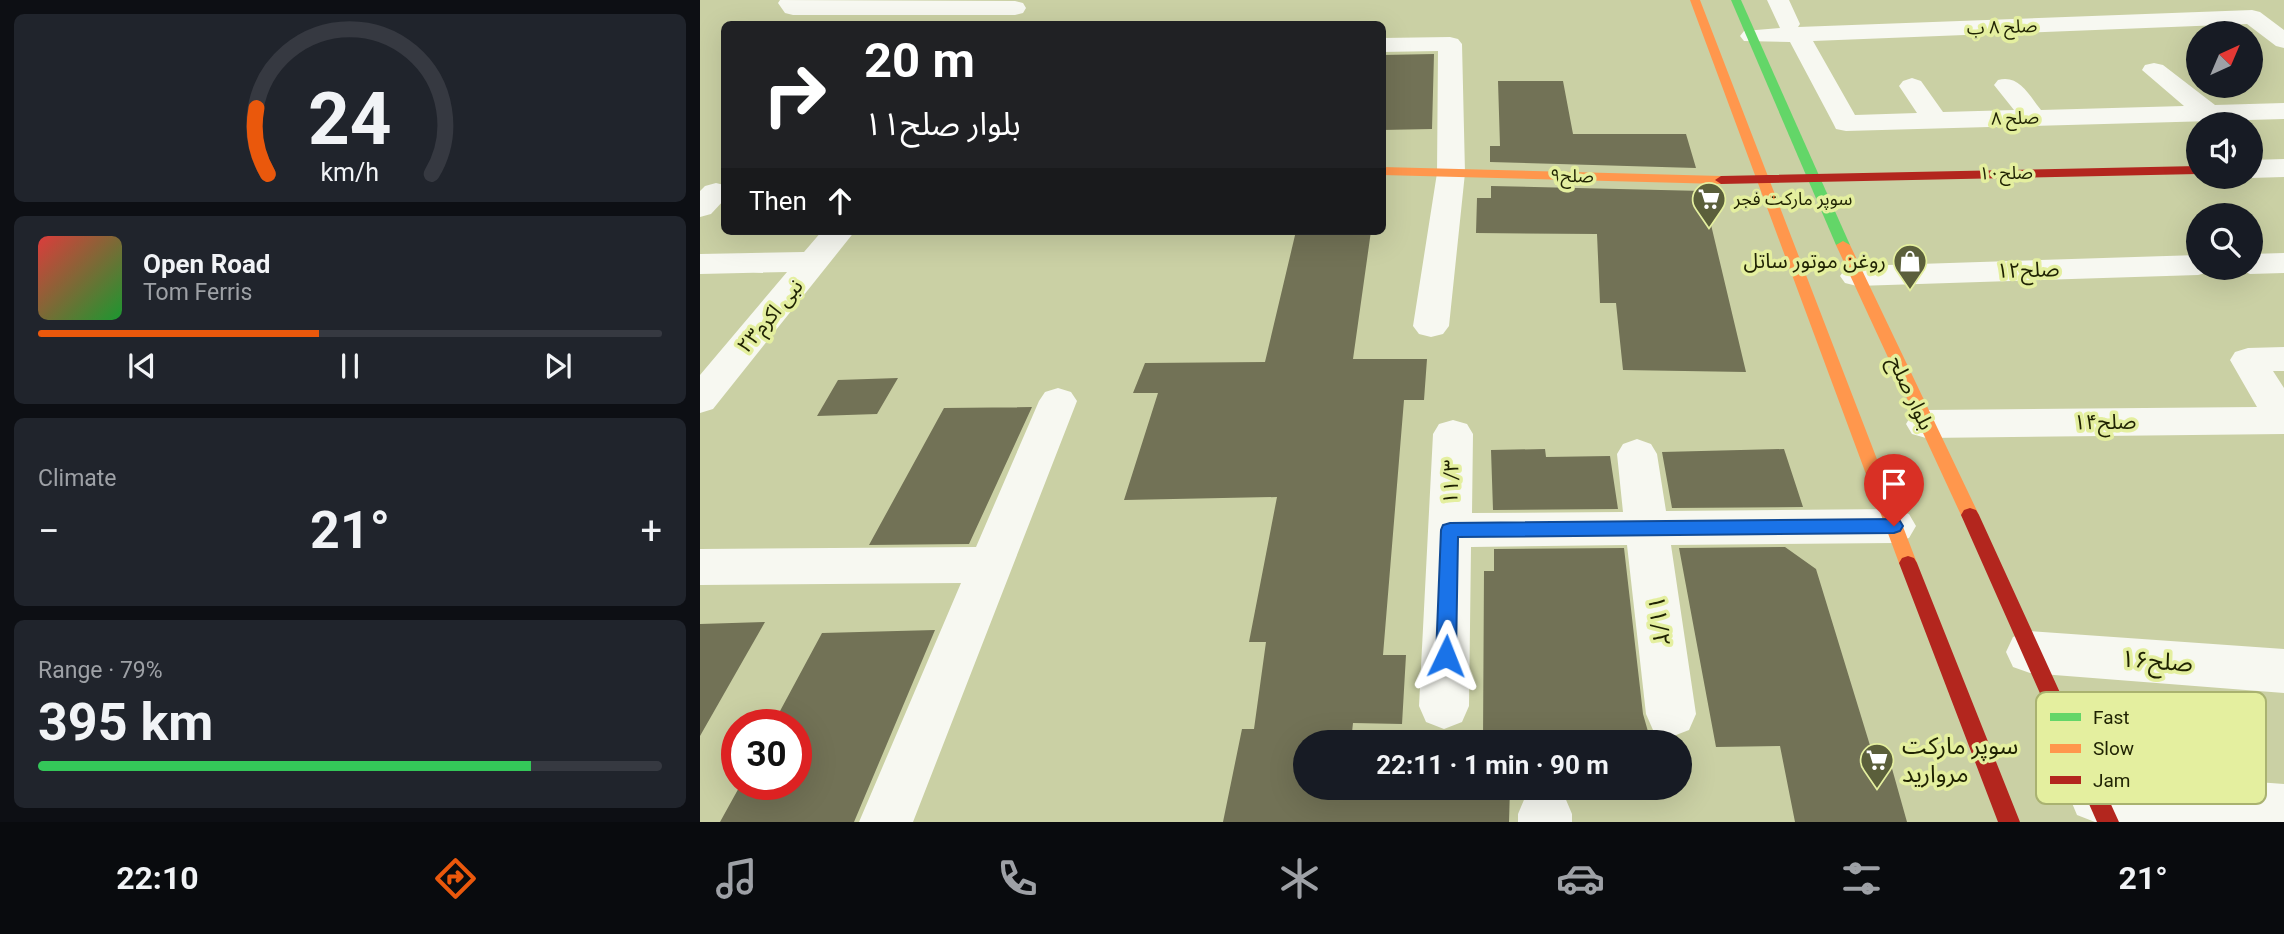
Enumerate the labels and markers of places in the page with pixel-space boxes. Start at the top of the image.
supermarket icon: سوپر مارکت فجر [1690,180,1728,229]
place label: سوپر مارکت فجر [1733,188,1852,210]
shop icon: روغن موتور ساتل [1891,242,1929,291]
place label: روغن موتور ساتل [1744,249,1886,273]
pin [1864,454,1924,526]
place label: سوپر مارکت مروارید [1902,732,2018,788]
supermarket icon: سوپر مارکت مروارید [1858,741,1896,790]

